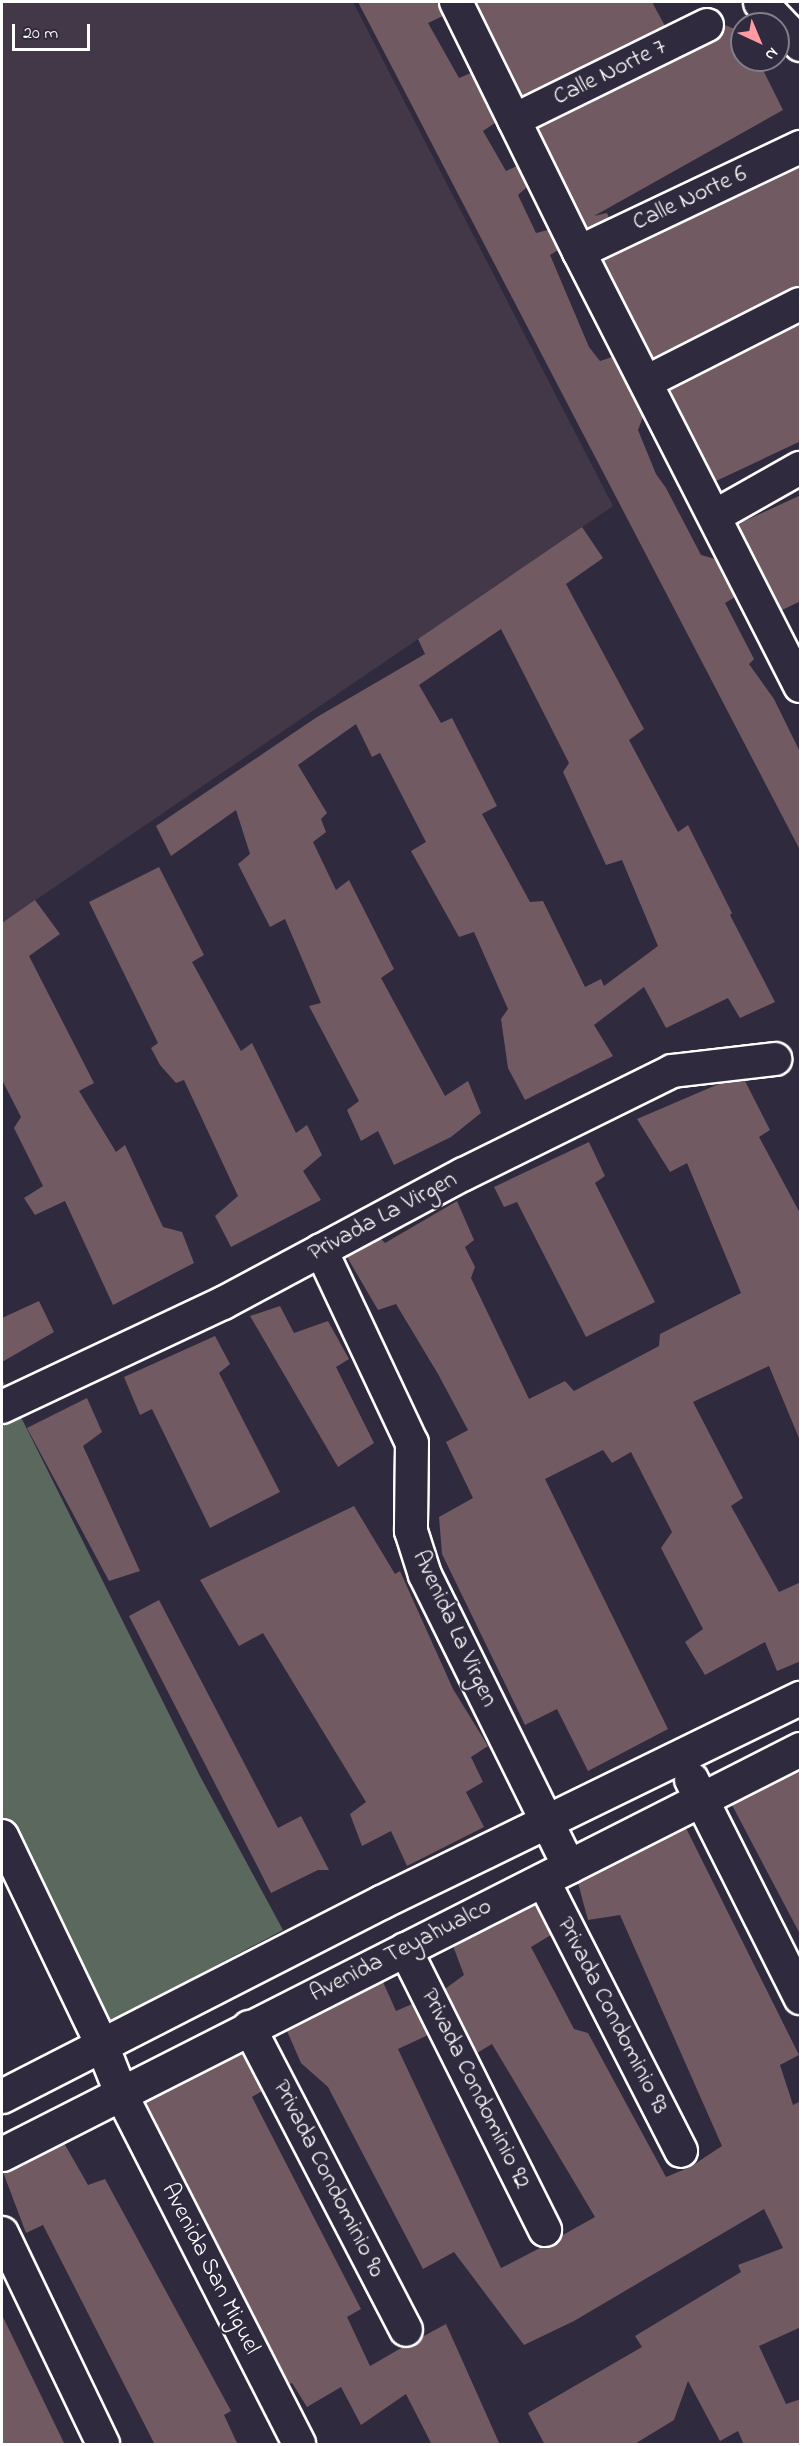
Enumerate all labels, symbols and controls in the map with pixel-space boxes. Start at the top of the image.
scale bar [15,12,93,50]
north arrow [730,12,790,72]
text: 20 m [23,21,58,47]
street label: Calle Norte 7 [549,33,671,113]
text: N [759,41,783,66]
street label: Calle Norte 6 [628,160,752,238]
street label: Privada La Virgen [304,1166,462,1268]
street label: Avenida La Virgen [405,1546,503,1712]
street label: Avenida Teyahualco [305,1893,497,2009]
street label: Privada Condominio 93 [550,1913,674,2119]
street label: Privada Condominio 92 [414,1984,536,2194]
street label: Privada Condominio 90 [266,2076,390,2282]
street label: Avenida San Miguel [154,2179,266,2359]

